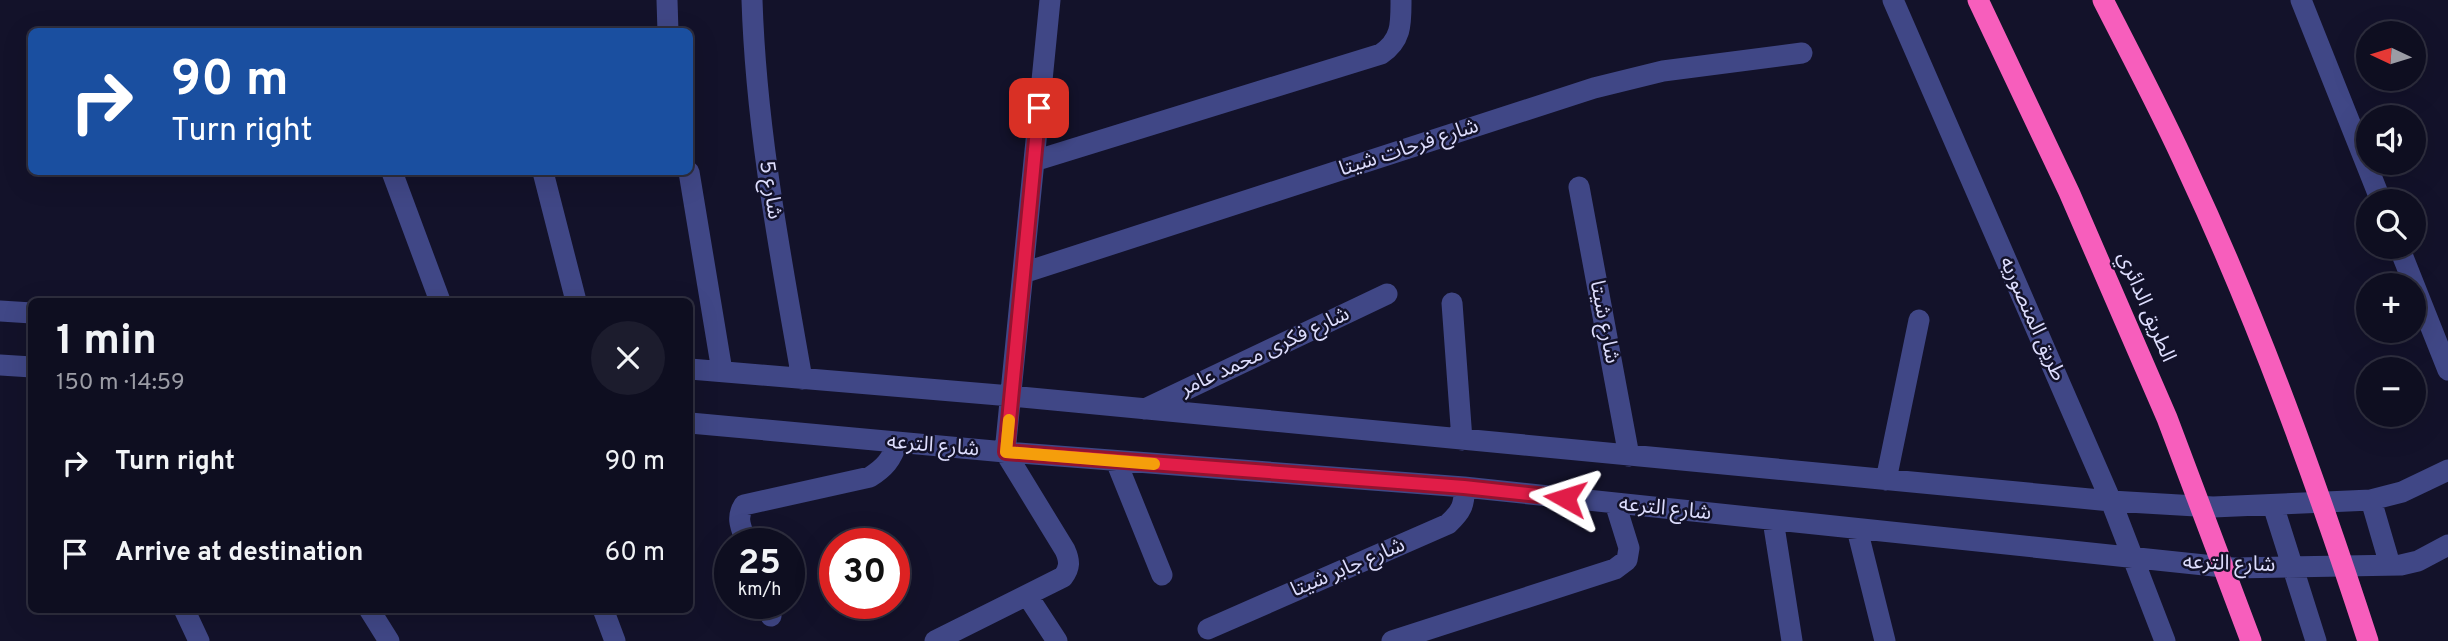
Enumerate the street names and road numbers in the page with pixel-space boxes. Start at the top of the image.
street label: شارع فرحات شيتا [1336,113,1482,183]
street label: شارع 5 [752,159,788,221]
street label: الطريق الدائري [2110,248,2181,367]
street label: طريق المنصوريه [1993,253,2071,385]
street label: شارع شيتا [1583,278,1625,366]
street label: شارع فكرى محمد عامر [1175,301,1354,403]
street label: شارع الترعه [886,429,980,463]
street label: شارع الترعه [1617,491,1713,527]
street label: شارع جابر شيتا [1287,532,1409,604]
street label: شارع الترعه [2182,549,2276,579]

